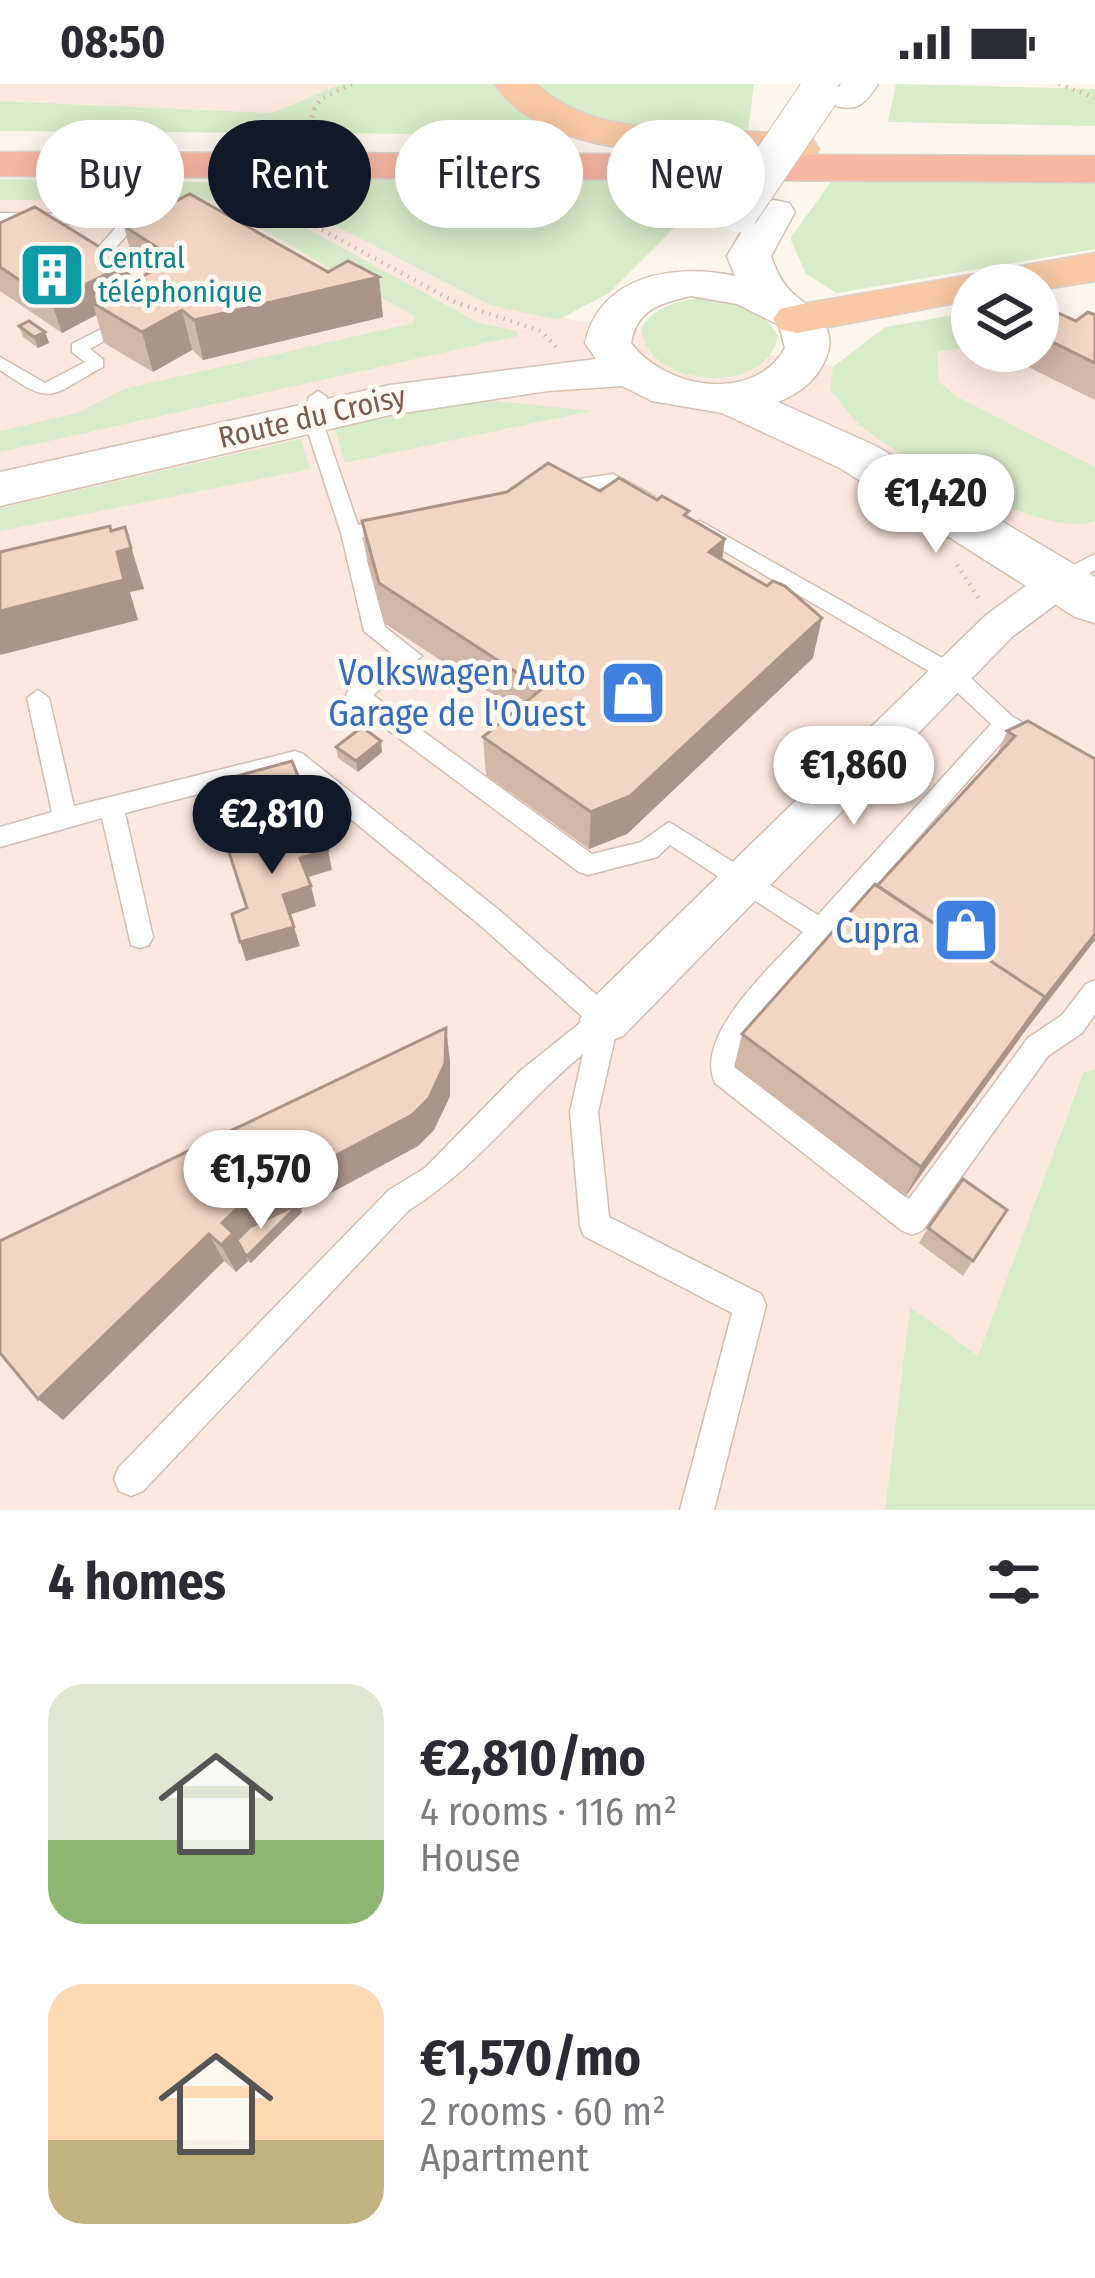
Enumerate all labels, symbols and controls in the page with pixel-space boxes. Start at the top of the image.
text: 08:50 [60,15,166,69]
chip: Buy [36,120,184,228]
chip: Rent [208,120,371,228]
chip: Filters [395,120,583,228]
chip: New [607,120,765,228]
building icon: Central téléphonique [17,240,87,310]
place label: Central téléphonique [98,240,262,310]
map controls [951,264,1059,372]
button: layers [951,264,1059,372]
street label: Route du Croisy [215,378,410,456]
pin: €1,420 [838,454,1034,556]
text: €1,420 [884,470,988,516]
place label: Volkswagen Auto Garage de l'Ouest [328,651,586,736]
shop icon: Volkswagen Auto Garage de l'Ouest [598,658,668,728]
pin: €1,860 [756,726,952,828]
text: €1,860 [800,742,908,788]
pin: €2,810 [174,775,370,877]
text: €2,810 [220,791,324,837]
shop icon: Cupra [931,895,1001,965]
place label: Cupra [835,909,920,953]
pin: €1,570 [163,1130,359,1232]
text: €1,570 [210,1146,312,1192]
icon: filters [981,1549,1047,1615]
text: 4 homes [48,1551,226,1613]
text: €2,810/mo [420,1727,646,1789]
icon: home [144,1732,288,1876]
text: 4 rooms · 116 m² [420,1789,677,1835]
text: House [420,1835,520,1881]
text: €1,570/mo [420,2027,641,2089]
icon: home [144,2032,288,2176]
text: 2 rooms · 60 m² [420,2089,666,2135]
text: Apartment [420,2135,589,2181]

